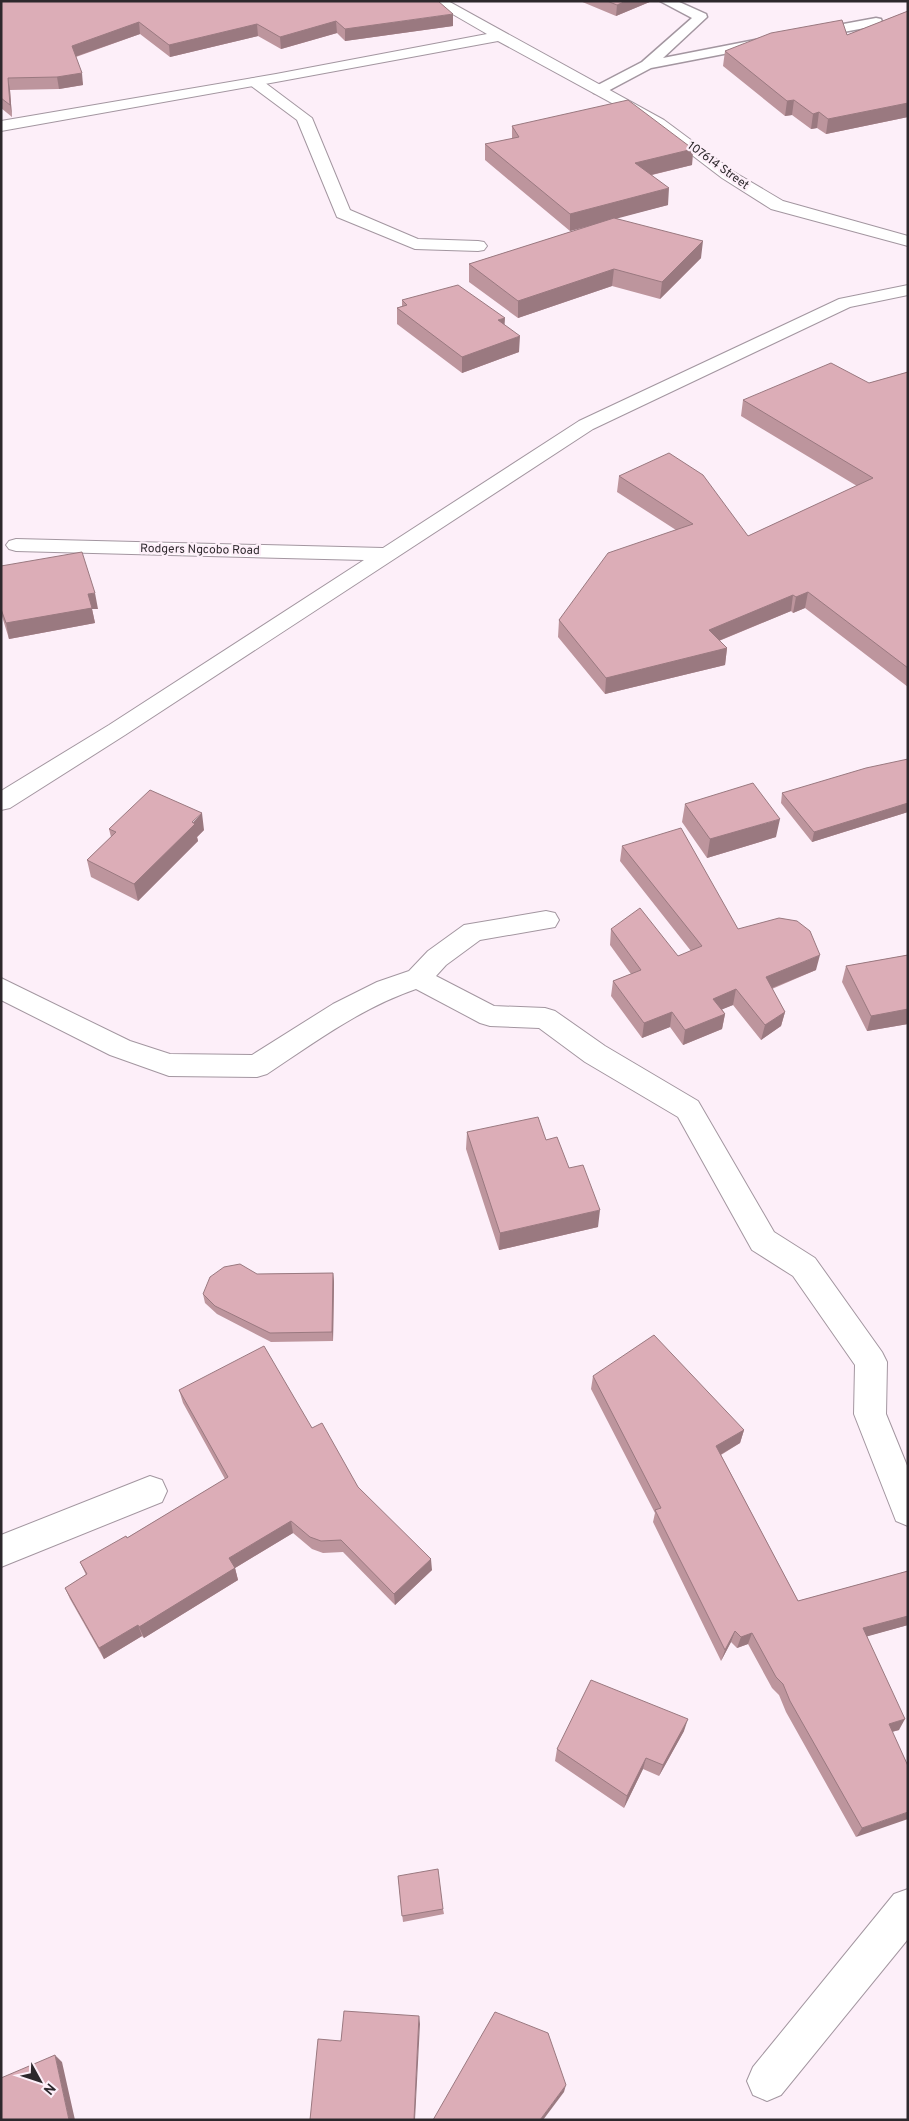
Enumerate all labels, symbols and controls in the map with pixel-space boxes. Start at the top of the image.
street label: 107614 Street [684,138,752,194]
street label: Rodgers Ngcobo Road [140,541,260,559]
north arrow [15,2056,65,2106]
text: N [39,2079,59,2098]

